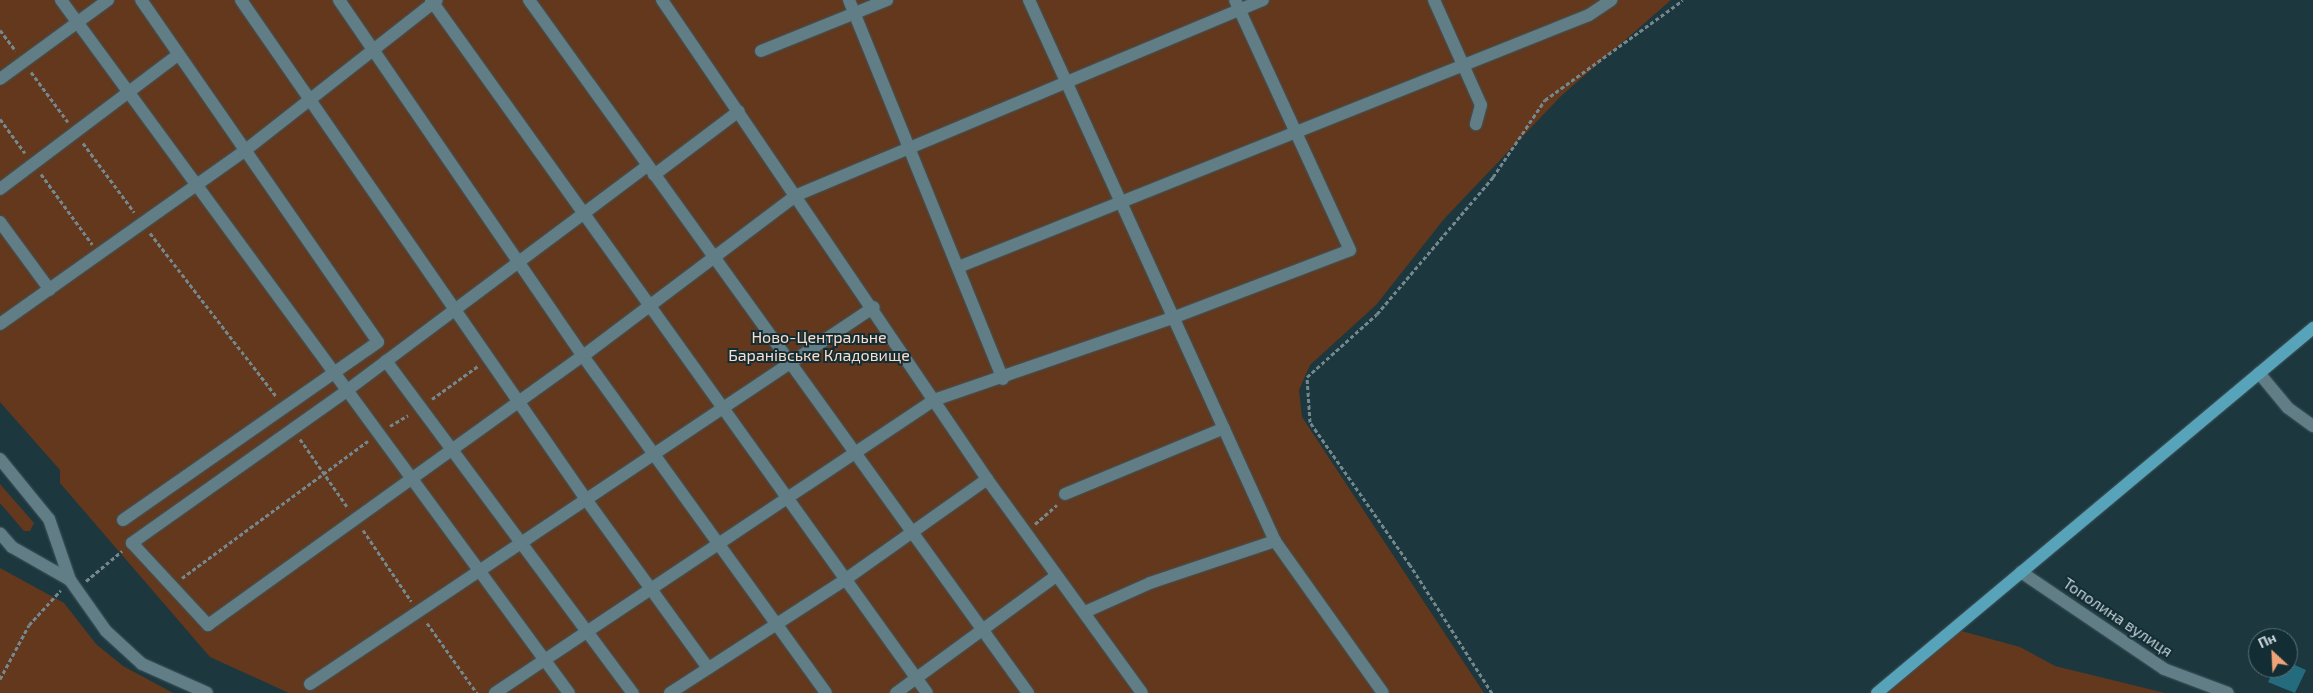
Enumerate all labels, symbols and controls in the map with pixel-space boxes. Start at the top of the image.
park label: Ново-Центральне Баранівське Кладовище [728,327,910,365]
street label: Тополина вулиця [2059,573,2177,661]
north arrow [2248,628,2298,678]
text: Пн [2255,628,2279,651]

